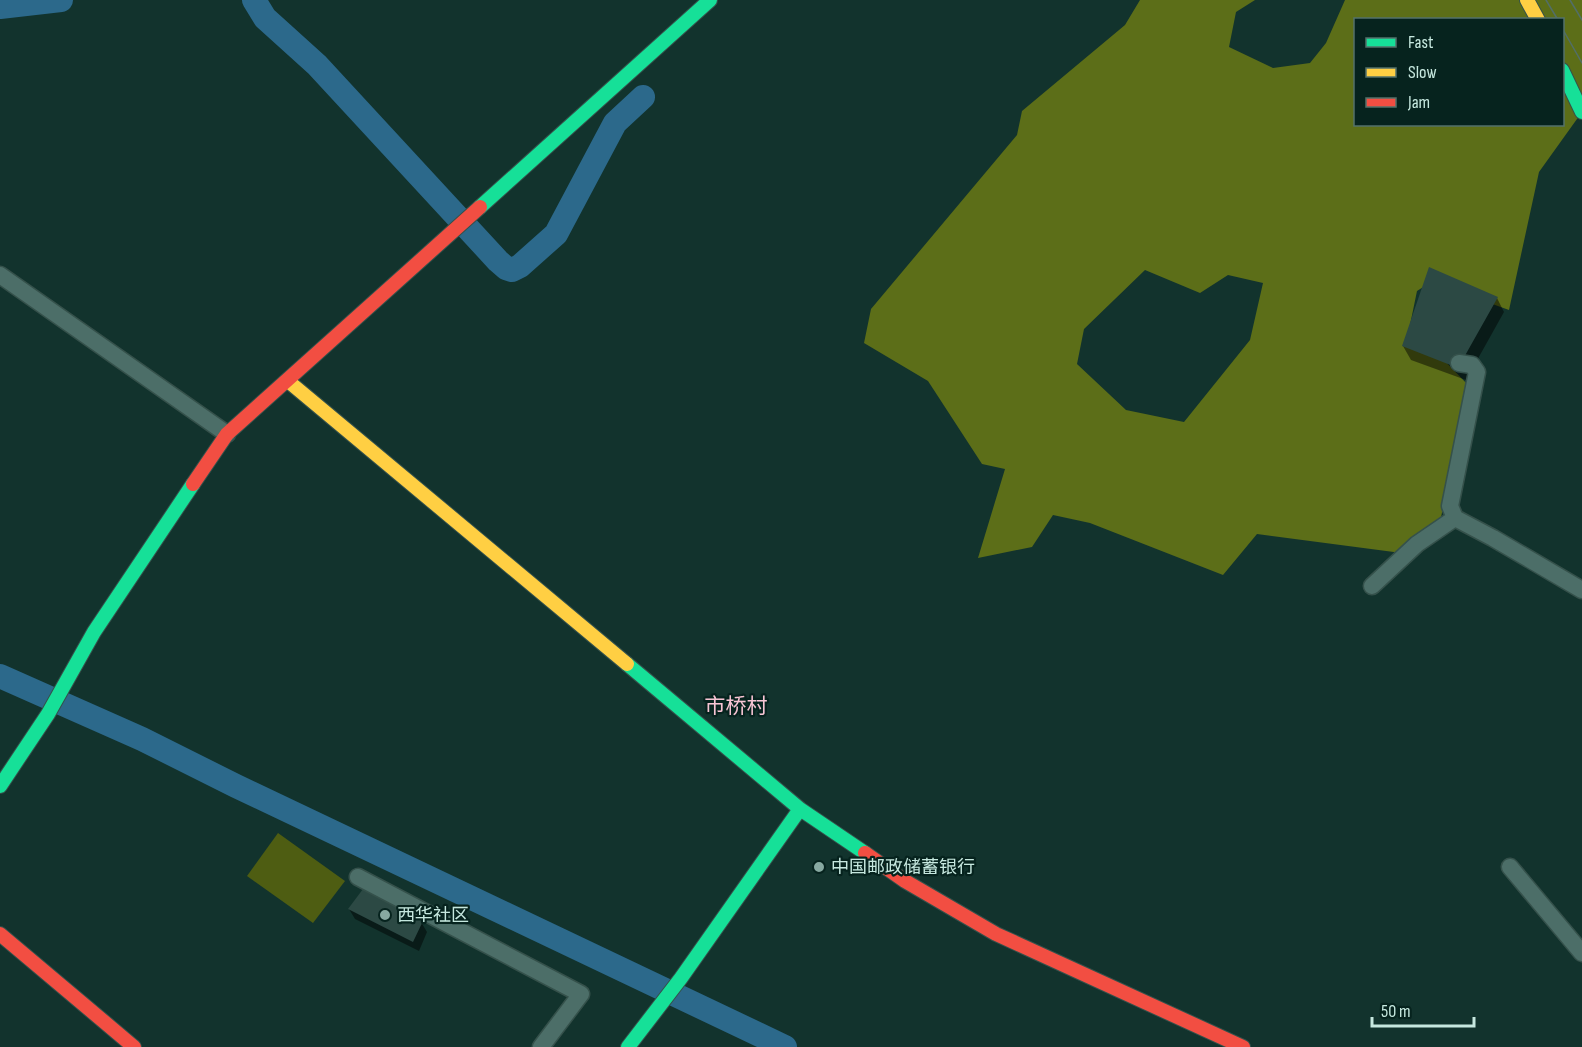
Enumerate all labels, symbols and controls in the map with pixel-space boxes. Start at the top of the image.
legend [1354,18,1564,126]
text: Fast [1408,32,1434,53]
text: Slow [1408,62,1437,83]
text: Jam [1407,92,1430,113]
district label: 市桥村 [705,694,768,719]
place label: 中国邮政储蓄银行 [831,857,975,878]
marker: 中国邮政储蓄银行 [812,860,826,874]
place label: 西华社区 [397,905,469,926]
marker: 西华社区 [378,908,392,922]
scale bar [1372,990,1474,1028]
text: 50 m [1381,1001,1411,1022]

